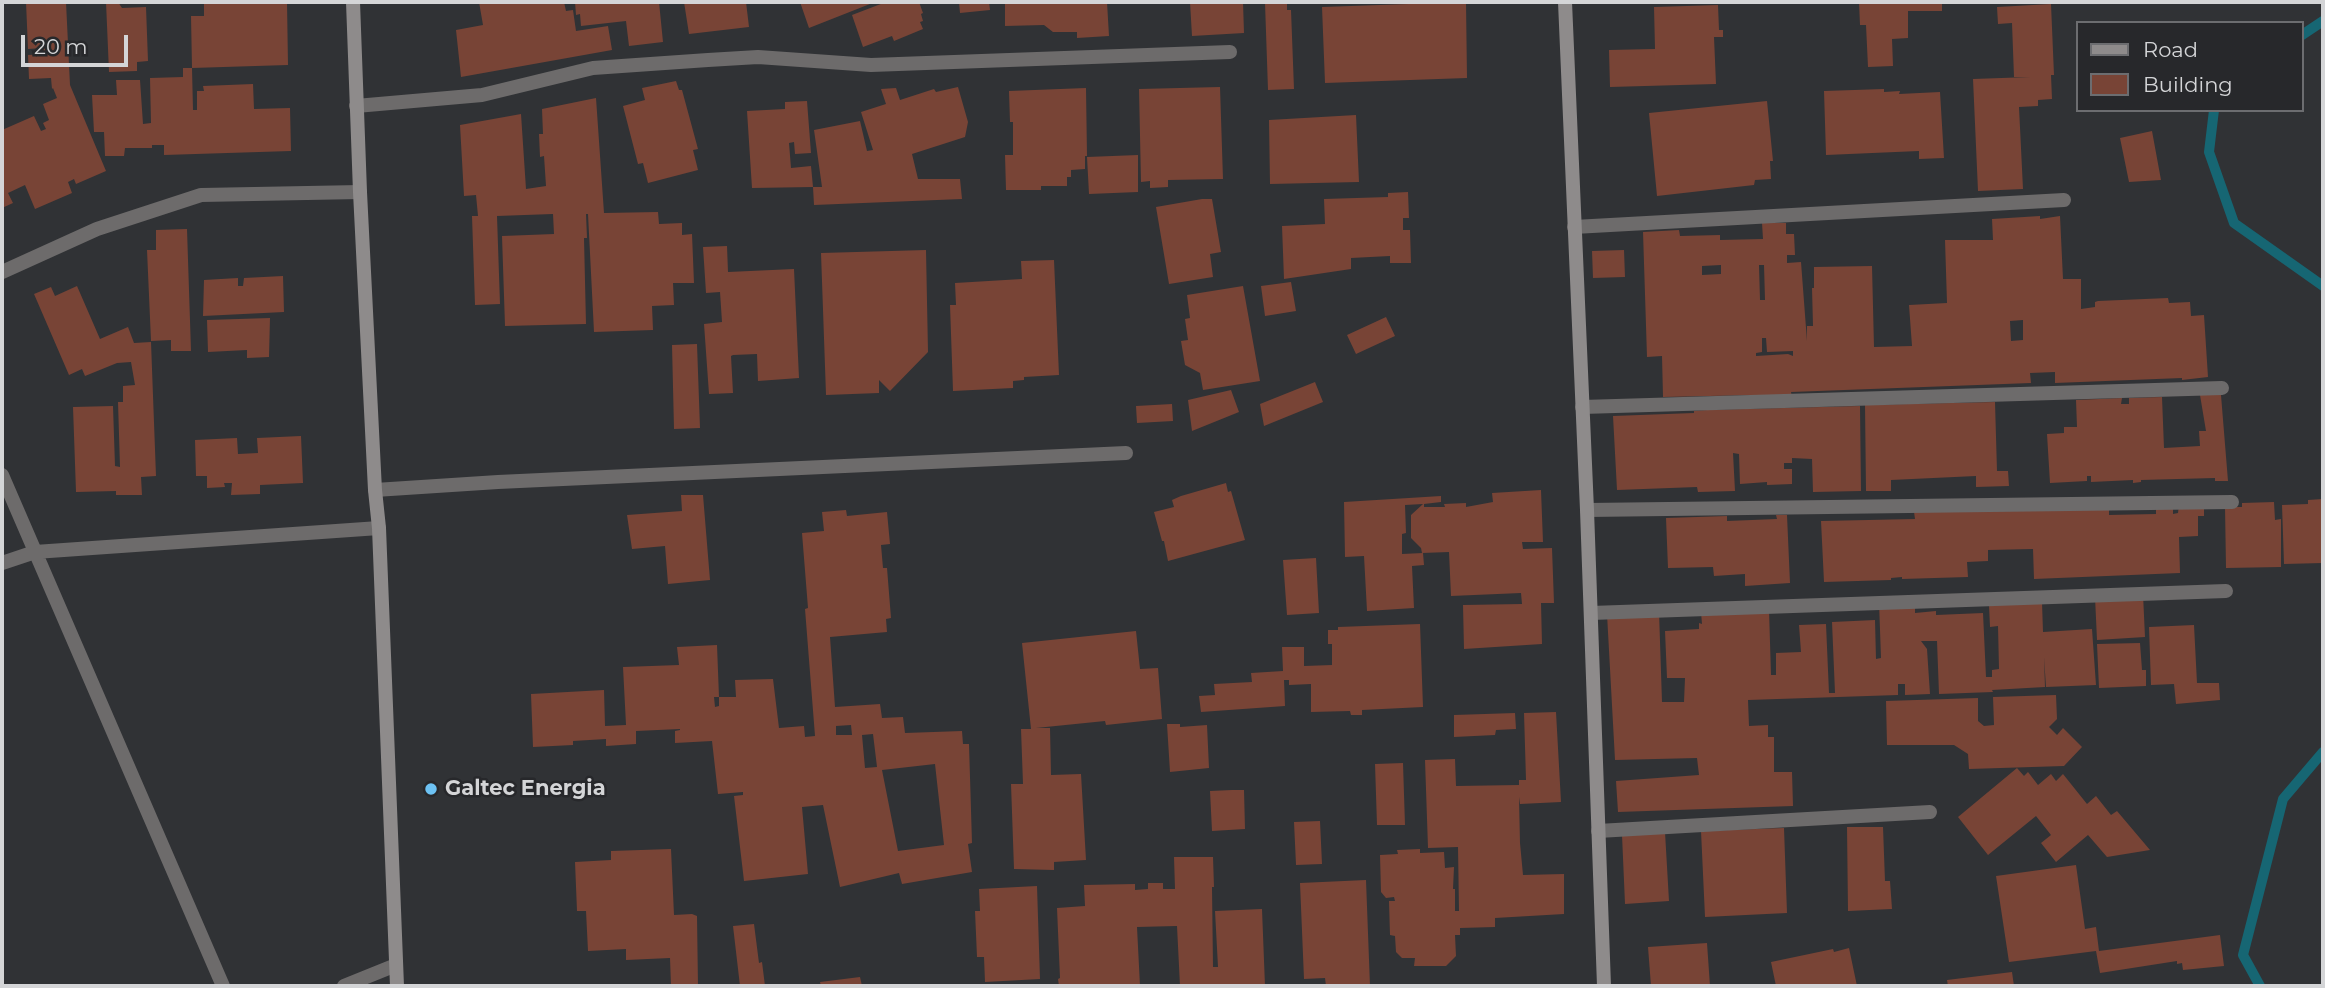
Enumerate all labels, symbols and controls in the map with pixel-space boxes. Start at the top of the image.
scale bar [24,21,131,65]
legend [2076,21,2304,112]
text: 20 m [34,34,88,59]
text: Road [2143,37,2198,62]
text: Building [2143,72,2233,97]
place label: Galtec Energia [445,776,606,802]
marker: Galtec Energia [423,781,439,797]

